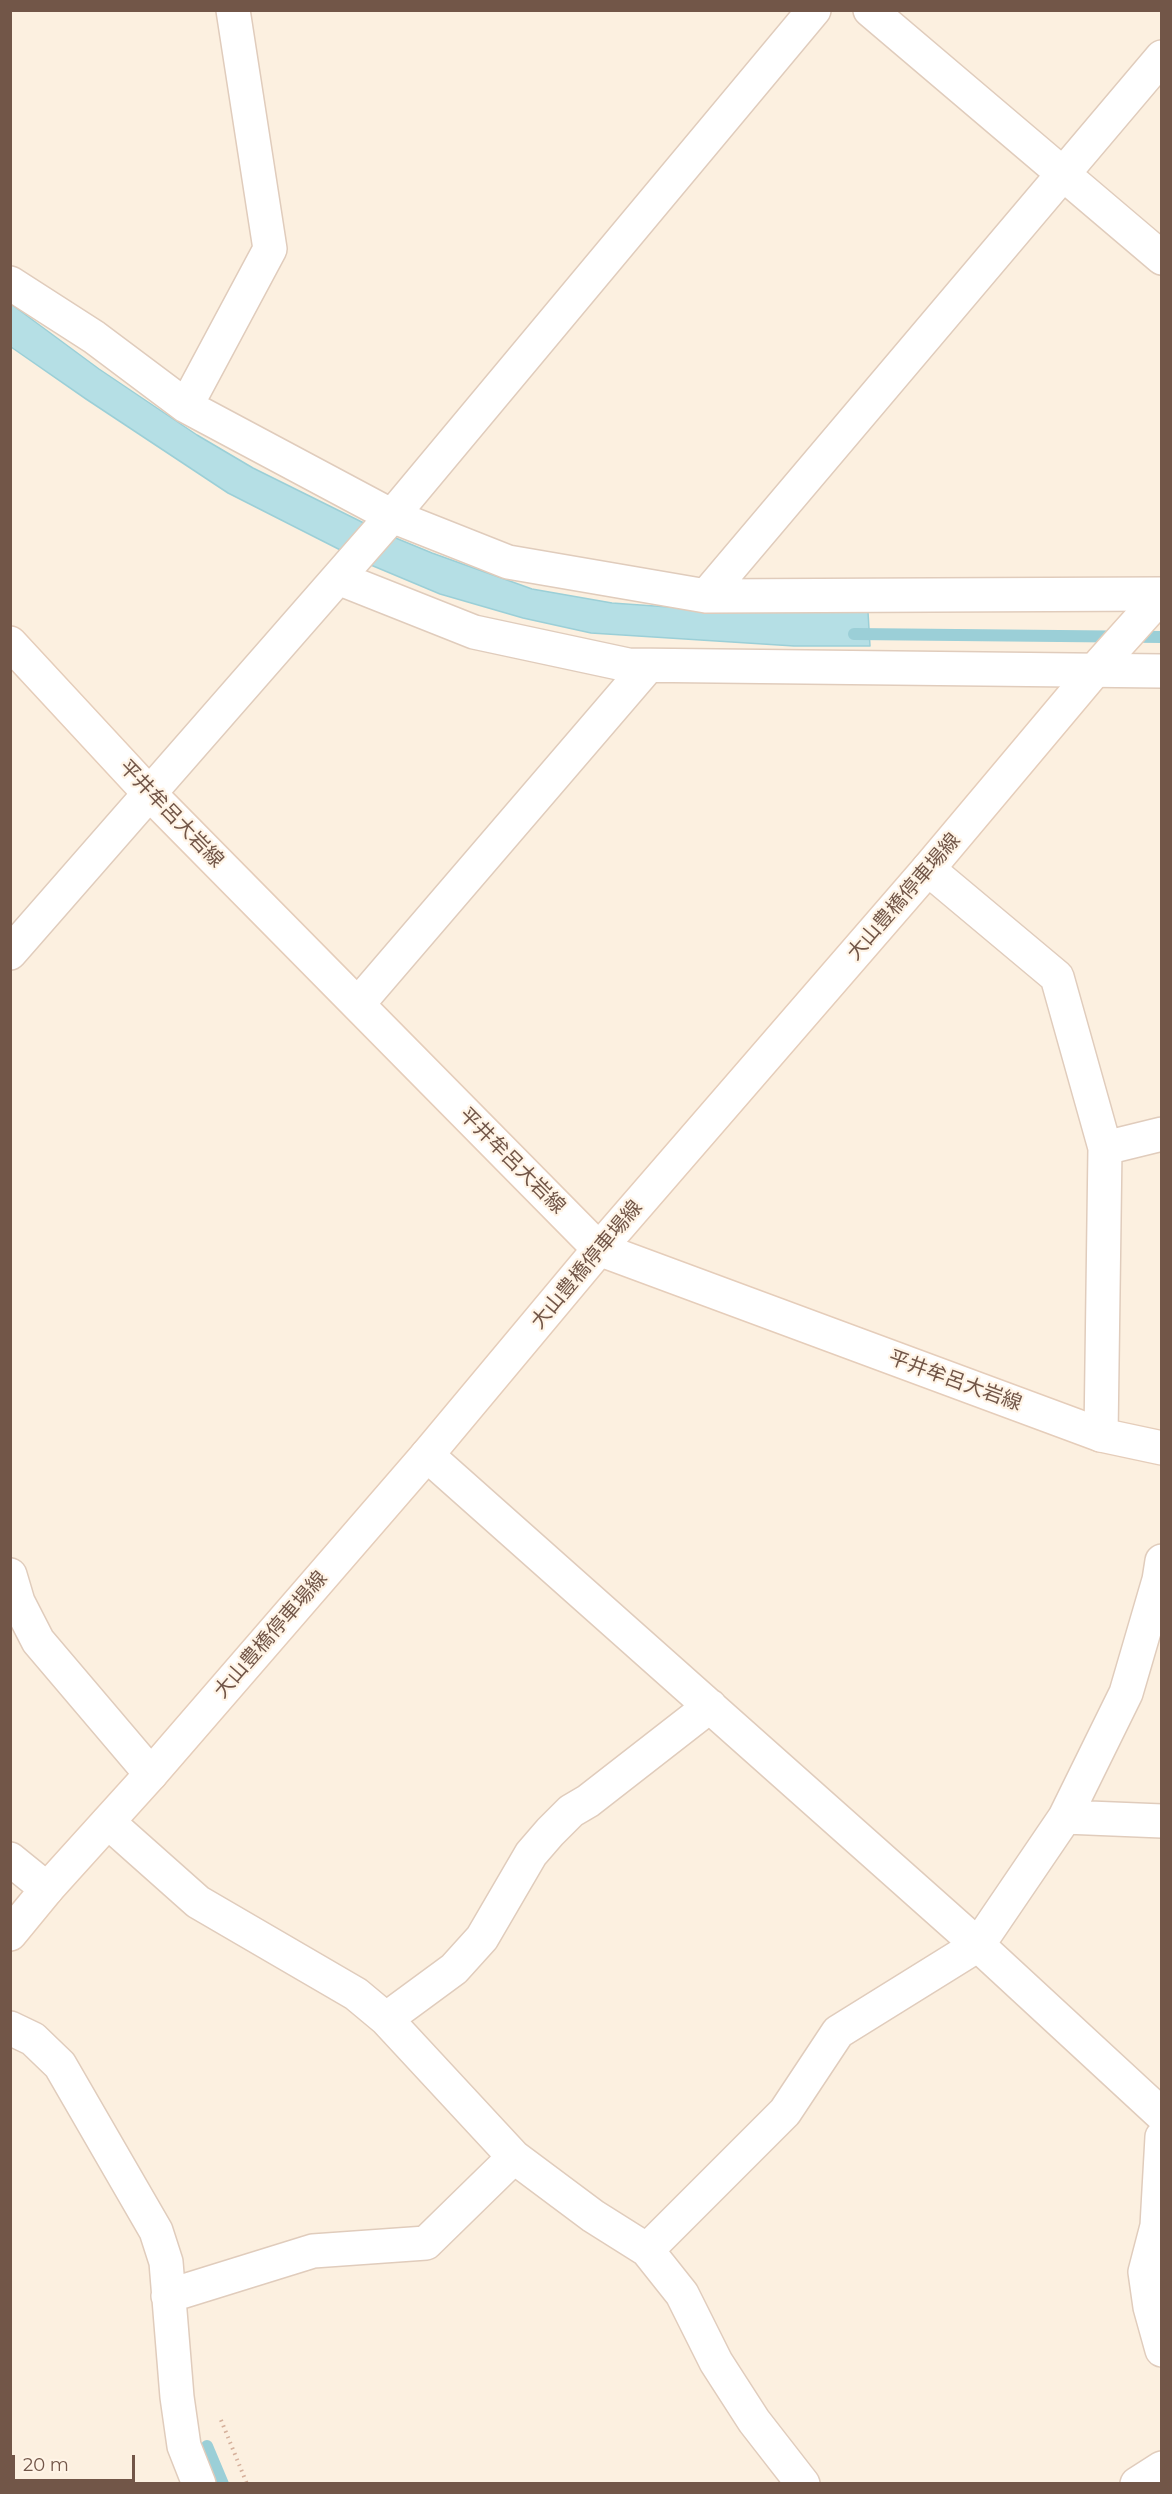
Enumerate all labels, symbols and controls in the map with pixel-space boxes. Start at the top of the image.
street label: 平井牟呂大岩線 [114,755,228,873]
street label: 大山豊橋停車場線 [842,829,966,965]
street label: 平井牟呂大岩線 [454,1103,570,1219]
street label: 大山豊橋停車場線 [526,1196,648,1334]
street label: 平井牟呂大岩線 [885,1346,1025,1416]
street label: 大山豊橋停車場線 [209,1567,333,1703]
scale bar [15,2443,138,2481]
text: 20 m [23,2454,69,2476]

